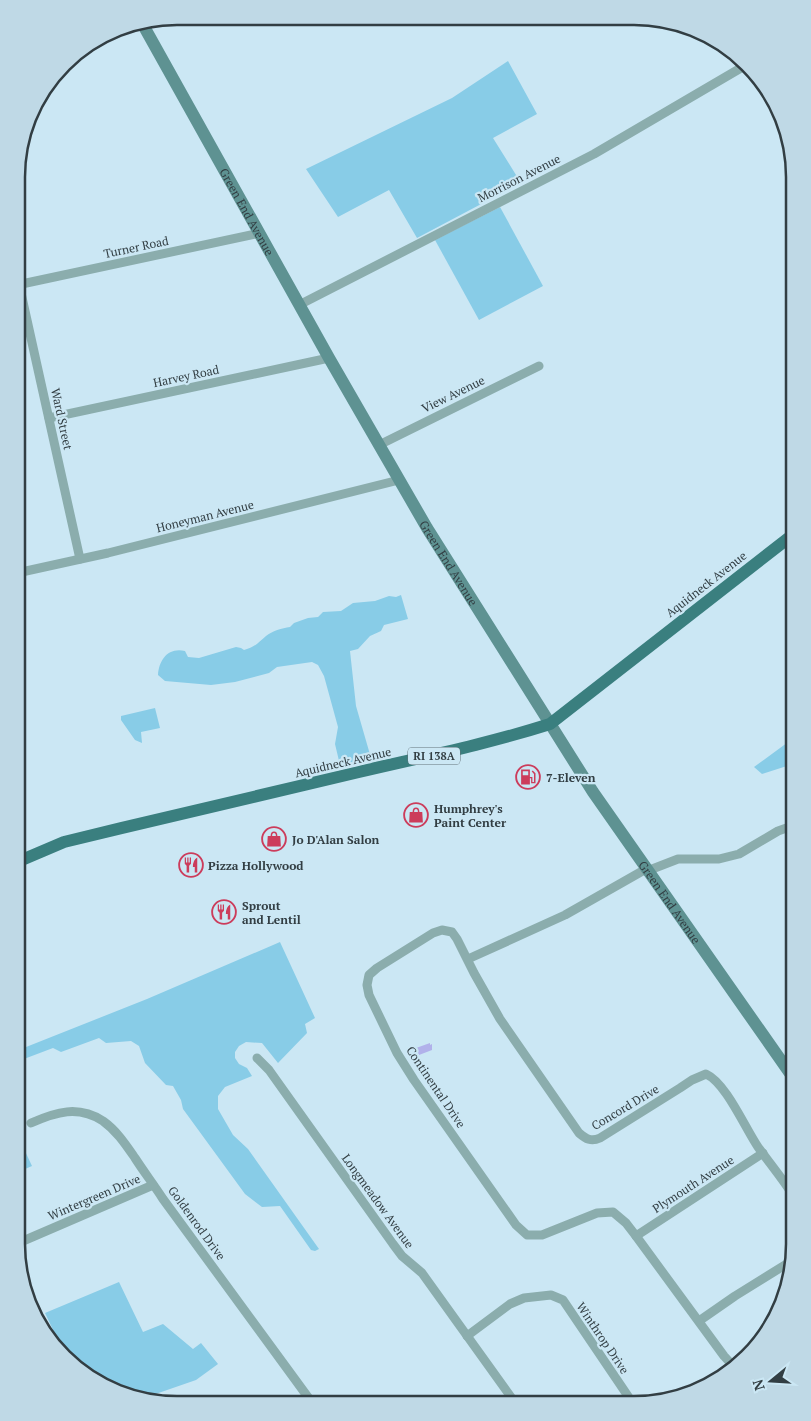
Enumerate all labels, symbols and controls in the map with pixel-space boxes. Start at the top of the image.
street label: Morrison Avenue [475,151,563,205]
street label: Green End Avenue [217,165,278,258]
street label: Turner Road [102,233,170,261]
street label: Harvey Road [152,362,221,390]
street label: View Avenue [419,372,487,416]
street label: Ward Street [48,387,76,452]
street label: Honeyman Avenue [155,497,255,535]
street label: Green End Avenue [417,517,481,608]
street label: Aquidneck Avenue [663,548,749,620]
street label: Aquidneck Avenue [293,744,393,780]
road number: RI 138A [408,748,460,764]
fuel station icon: 7-Eleven [515,764,541,790]
place label: 7-Eleven [546,770,596,785]
place label: Humphrey's Paint Center [434,801,507,830]
shop icon: Humphrey's Paint Center [403,802,429,828]
shop icon: Jo D'Alan Salon [261,826,287,852]
place label: Jo D'Alan Salon [292,832,380,847]
restaurant icon: Pizza Hollywood [178,852,204,878]
place label: Pizza Hollywood [208,858,304,873]
street label: Green End Avenue [636,858,704,946]
place label: Sprout and Lentil [242,898,301,927]
restaurant icon: Sprout and Lentil [211,899,237,925]
street label: Continental Drive [403,1043,469,1131]
street label: Concord Drive [589,1081,661,1133]
street label: Longmeadow Avenue [339,1151,417,1251]
street label: Plymouth Avenue [649,1152,737,1216]
street label: Wintergreen Drive [46,1171,142,1223]
street label: Goldenrod Drive [165,1183,229,1263]
street label: Winthrop Drive [574,1299,632,1377]
north arrow [746,1356,796,1406]
text: N [747,1377,769,1393]

